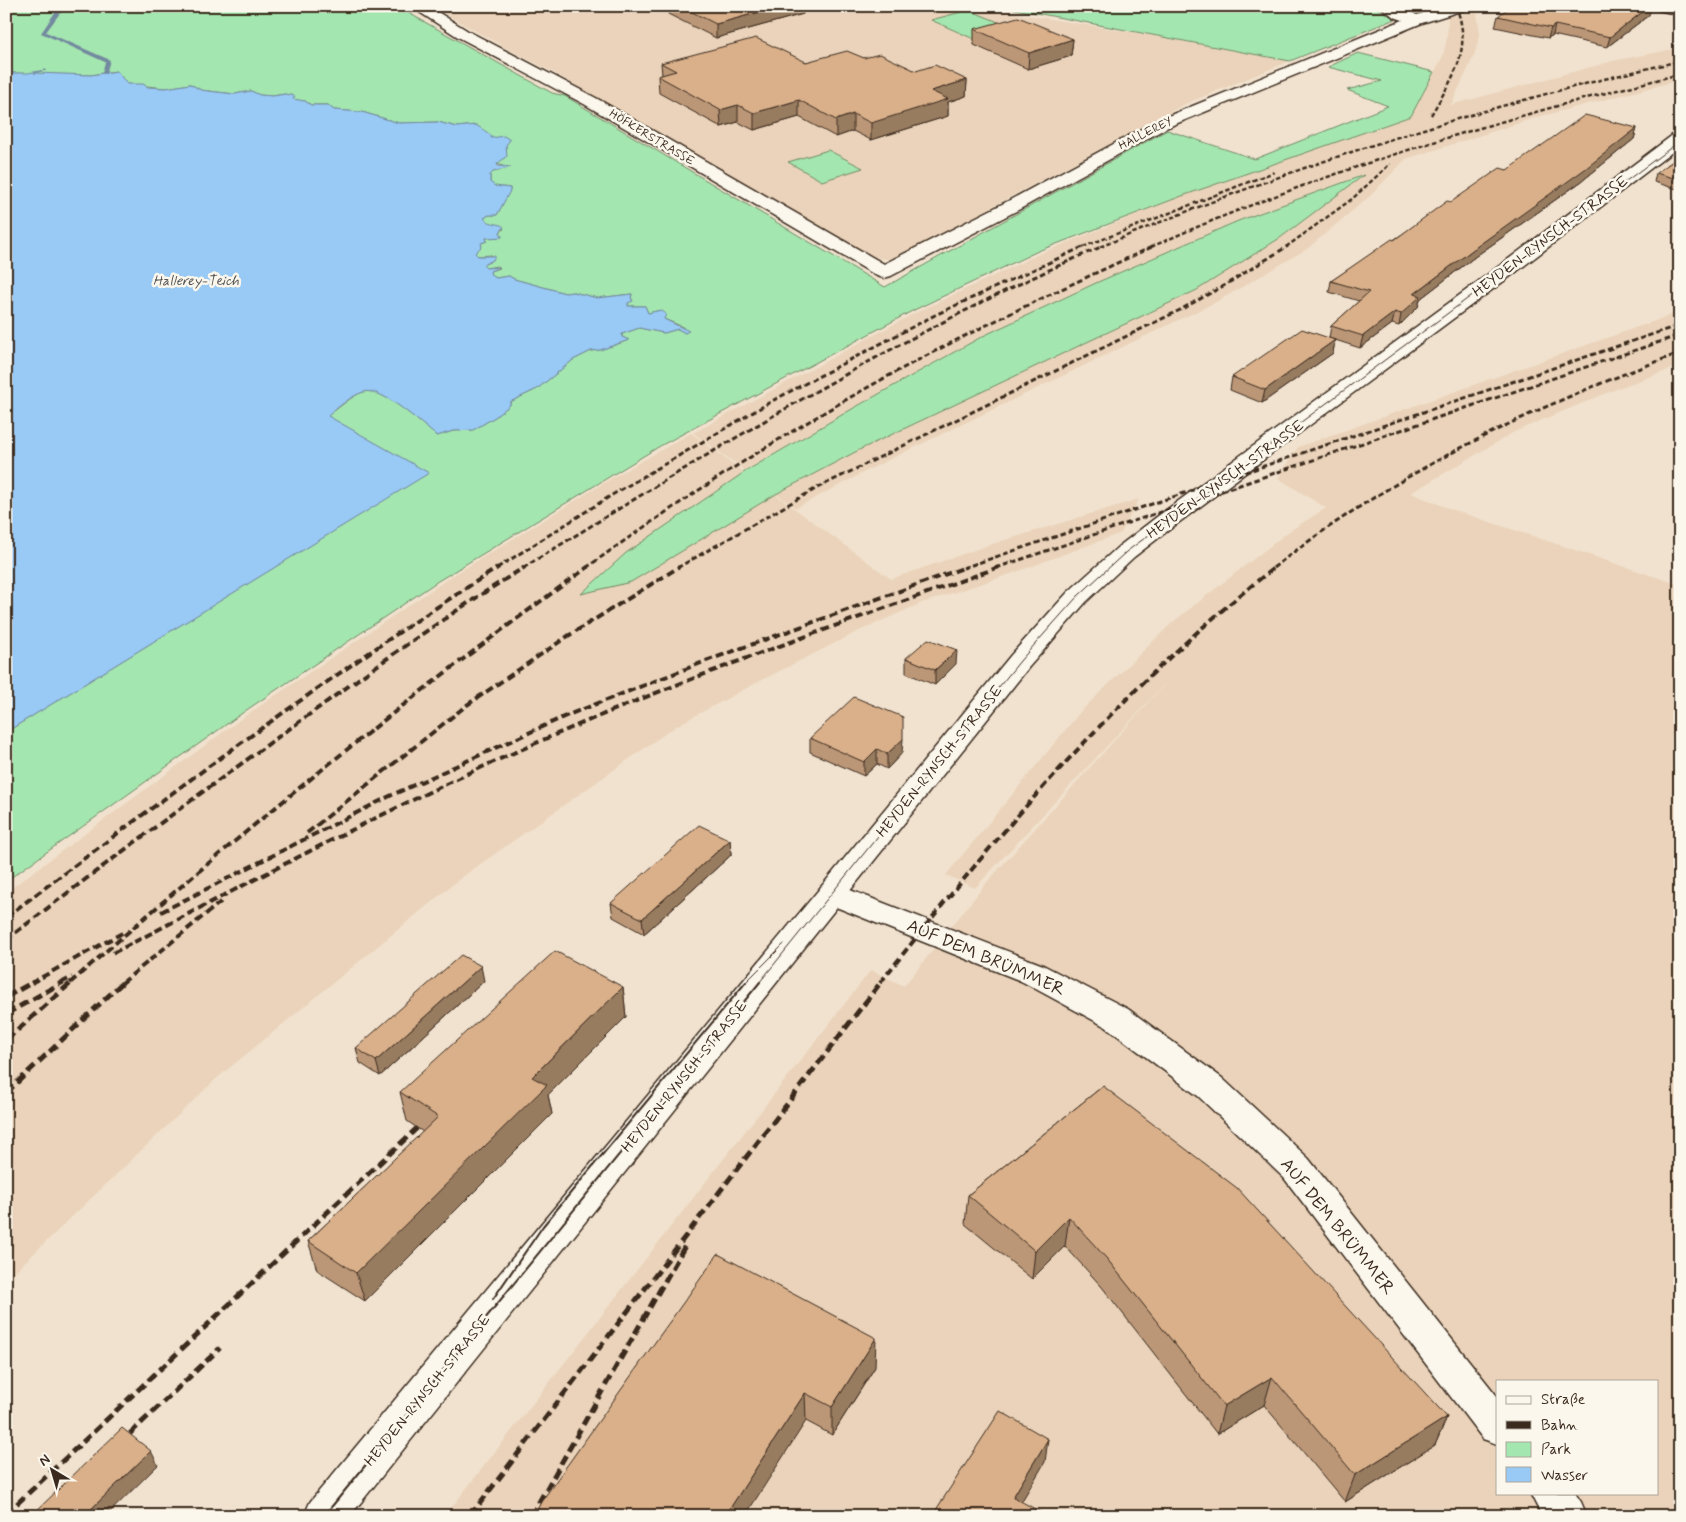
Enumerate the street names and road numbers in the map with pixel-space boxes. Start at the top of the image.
street label: HÖFKERSTRASSE [606,106,698,170]
street label: HALLEREY [1116,113,1175,154]
street label: HEYDEN-RYNSCH-STRASSE [1469,171,1633,302]
street label: HEYDEN-RYNSCH-STRASSE [1143,416,1309,544]
street label: HEYDEN-RYNSCH-STRASSE [872,681,1008,842]
street label: AUF DEM BRÜMMER [903,914,1069,1002]
street label: HEYDEN-RYNSCH-STRASSE [617,996,753,1157]
street label: AUF DEM BRÜMMER [1275,1153,1400,1300]
street label: HEYDEN-RYNSCH-STRASSE [360,1310,496,1471]

